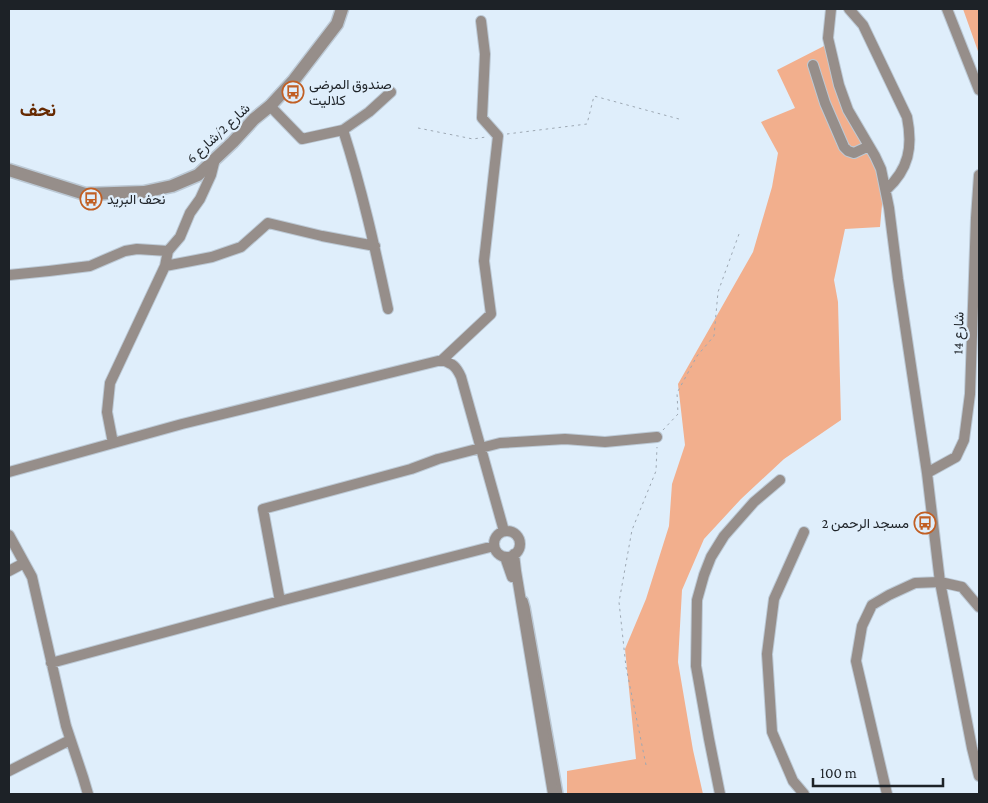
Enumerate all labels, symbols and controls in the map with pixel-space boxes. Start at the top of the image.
place label: صندوق المرضى كلاليت [309,76,392,108]
bus stop icon: صندوق المرضى كلاليت [281,80,305,104]
district label: نحف [20,99,56,120]
street label: شارع 2/شارع 6 [183,100,255,168]
bus stop icon: نحف البريد [79,187,103,211]
place label: نحف البريد [107,191,166,208]
street label: شارع 14 [949,311,970,355]
bus stop icon: مسجد الرحمن 2 [913,511,937,535]
place label: مسجد الرحمن 2 [822,515,909,532]
scale bar [813,756,943,788]
text: 100 m [820,765,857,781]

